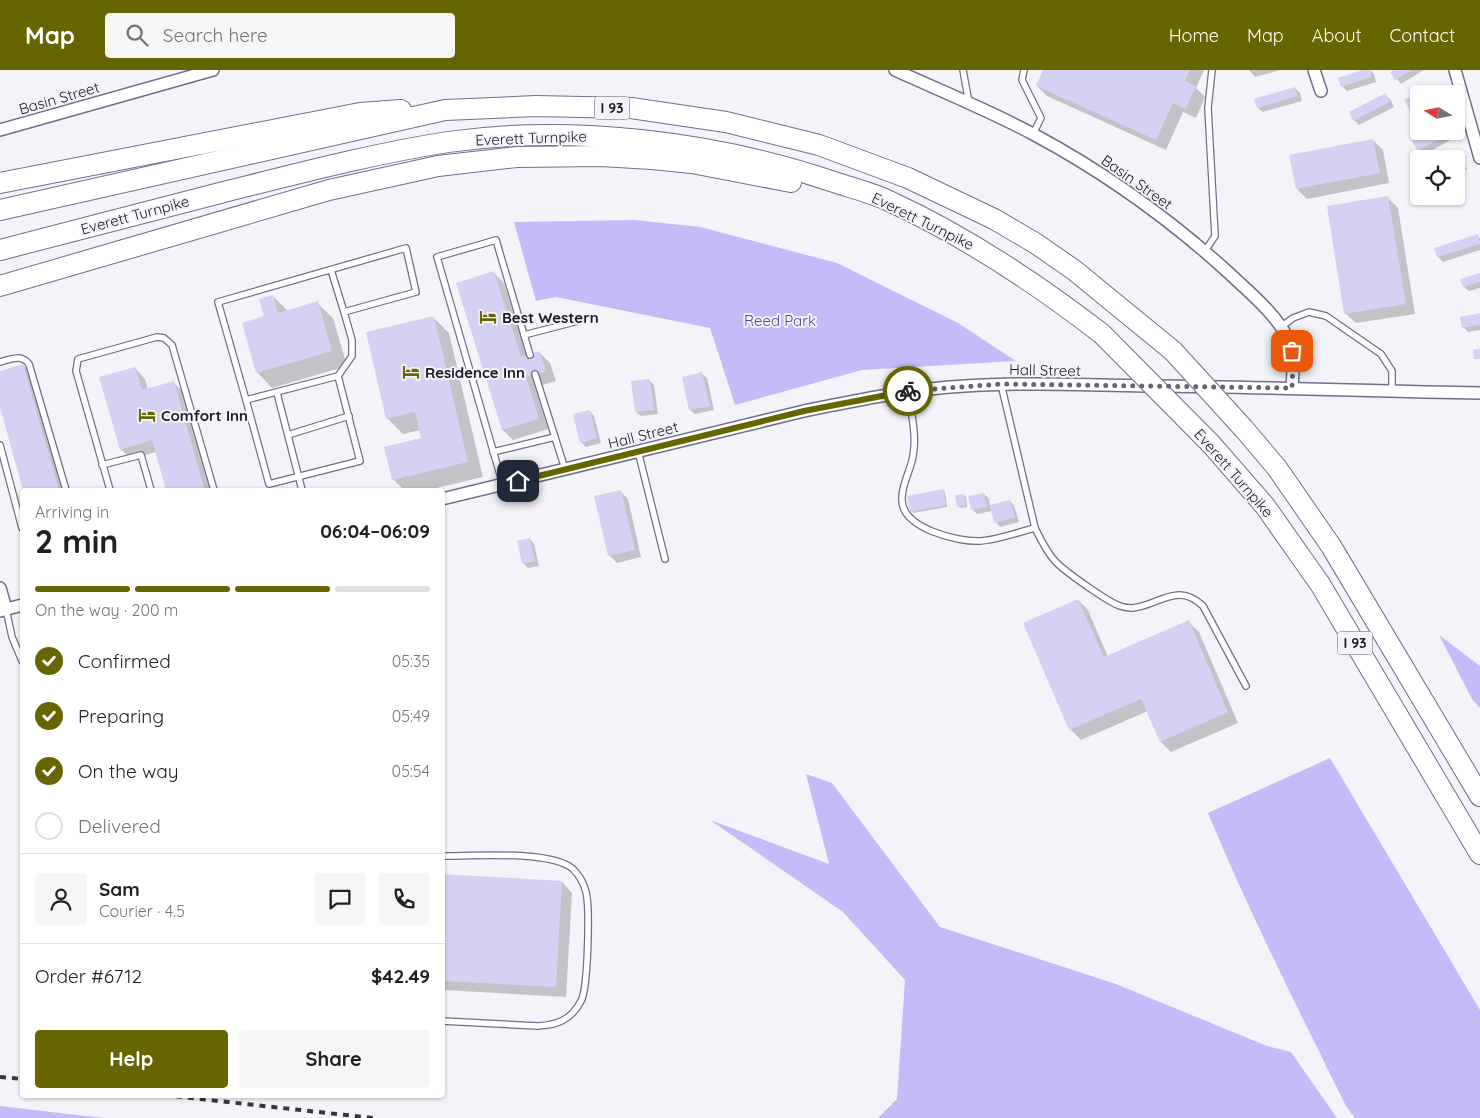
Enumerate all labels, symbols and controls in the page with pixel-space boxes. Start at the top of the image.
search box [105,13,455,58]
text: Map [25,20,75,50]
icon: search [123,21,151,49]
text: Search here [163,23,268,47]
text: Home [1169,24,1219,47]
text: Map [1247,24,1284,47]
text: About [1312,24,1362,47]
text: Contact [1390,24,1455,47]
street label: Basin Street [17,77,101,119]
north arrow [1410,85,1465,140]
map controls [1410,85,1465,205]
road number: I 93 [594,96,630,119]
street label: Everett Turnpike [475,127,587,149]
street label: Basin Street [1098,150,1176,214]
button: locate [1410,150,1465,205]
street label: Everett Turnpike [869,188,977,254]
street label: Everett Turnpike [79,191,191,239]
hotel icon: Best Western [478,307,498,327]
place label: Best Western [502,308,599,327]
park label: Reed Park [744,311,816,330]
pin [1271,330,1313,372]
icon: bag [1278,337,1306,365]
street label: Hall Street [1009,360,1081,380]
hotel icon: Residence Inn [401,362,421,382]
place label: Residence Inn [425,363,525,382]
courier [883,366,933,416]
icon: bike [894,377,922,405]
hotel icon: Comfort Inn [137,405,157,425]
place label: Comfort Inn [161,406,248,425]
street label: Hall Street [606,417,680,453]
street label: Everett Turnpike [1190,425,1278,521]
pin [497,460,539,502]
icon: home [504,467,532,495]
text: Arriving in [35,502,109,522]
text: 06:04–06:09 [320,519,430,543]
text: 2 min [35,521,118,561]
text: On the way · 200 m [35,600,178,620]
road number: I 93 [1338,632,1372,654]
icon: check [35,647,63,675]
text: Confirmed [78,649,171,673]
text: 05:35 [392,651,430,671]
icon: check [35,702,63,730]
text: Preparing [78,704,164,728]
text: 05:49 [392,706,430,726]
icon: check [35,757,63,785]
text: On the way [78,759,179,783]
text: 05:54 [392,761,430,781]
text: Delivered [78,814,161,838]
button: person [35,873,87,925]
button: chat [314,873,366,925]
button: phone [378,873,430,925]
text: Sam [99,877,140,901]
text: Courier · 4.5 [99,901,185,921]
text: Order #6712 [35,964,142,988]
text: $42.49 [371,964,430,988]
button: Help [35,1030,228,1088]
button: Share [238,1030,430,1088]

